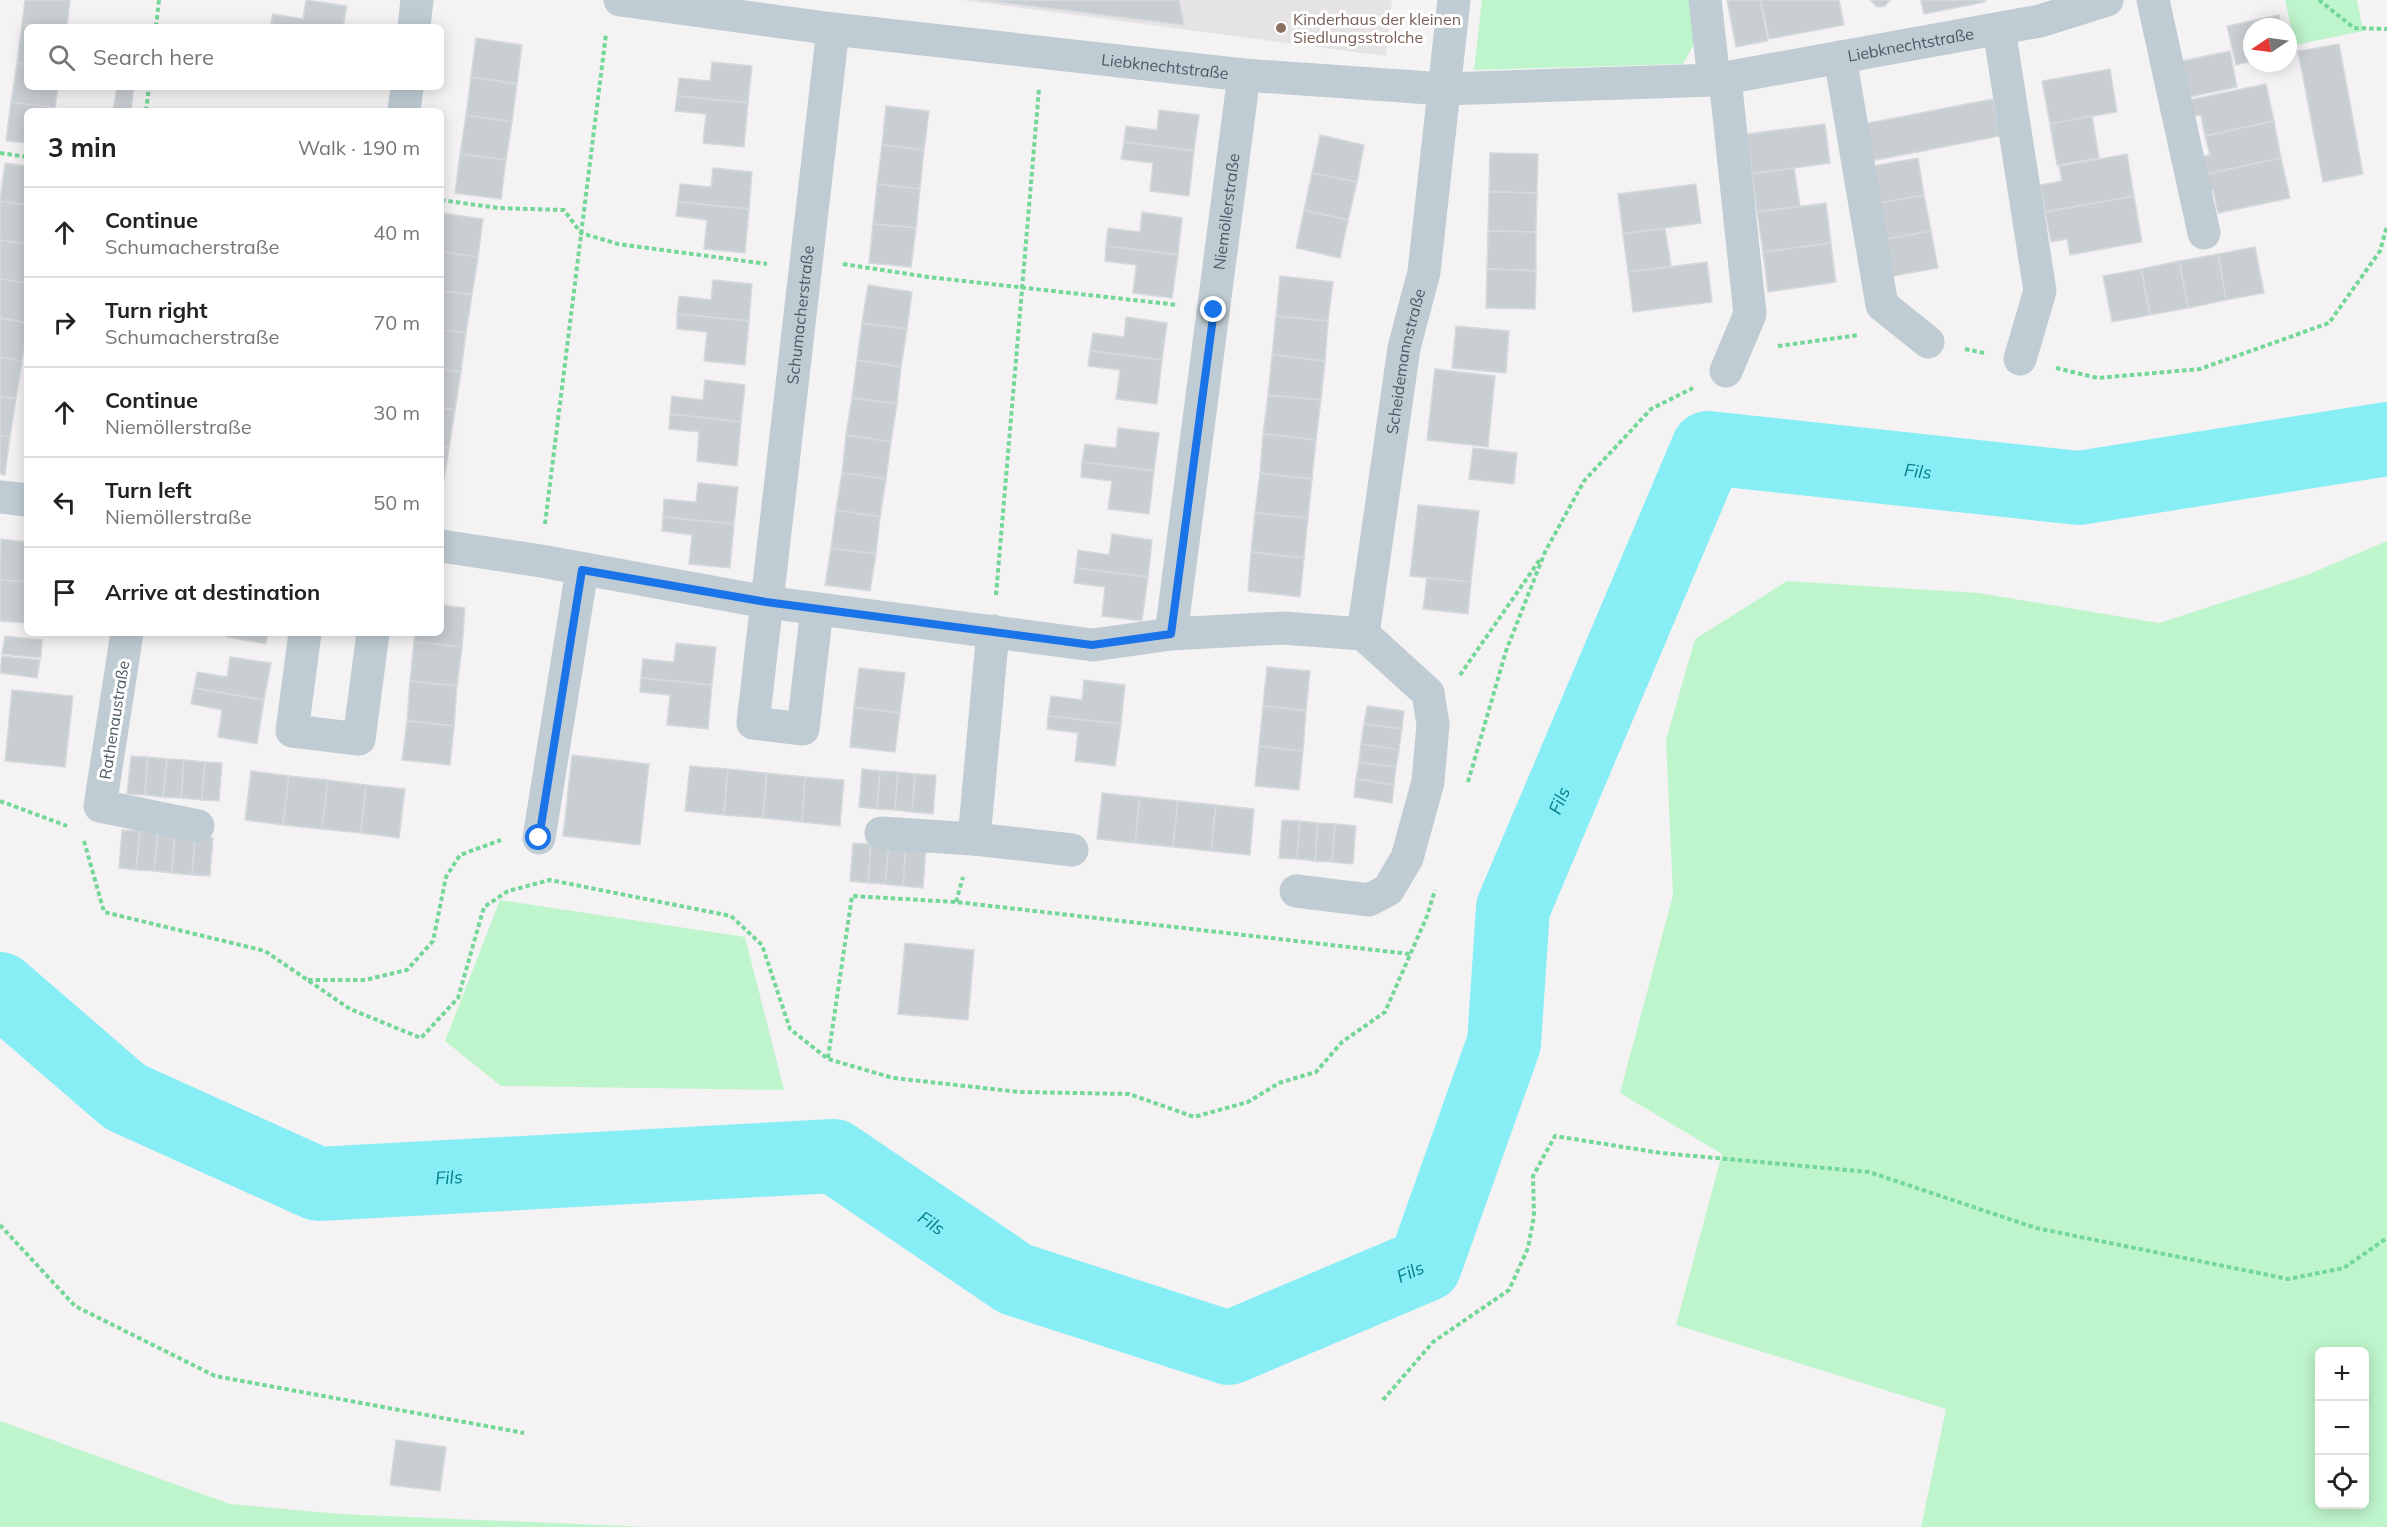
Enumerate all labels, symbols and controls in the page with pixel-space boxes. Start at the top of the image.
place label: Kinderhaus der kleinen Siedlungsstrolche [1293,9,1461,47]
north arrow [2243,18,2297,72]
marker: Kinderhaus der kleinen Siedlungsstrolche [1274,21,1288,35]
street label: Liebknechtstraße [1846,23,1975,66]
search box [24,24,444,90]
icon: search [45,41,78,74]
text: Search here [93,43,214,71]
street label: Liebknechtstraße [1100,49,1230,83]
text: 3 min [48,131,117,164]
text: Walk · 190 m [298,135,420,160]
street label: Niemöllerstraße [1209,152,1244,271]
text: Continue [105,206,198,234]
icon: ahead [48,216,81,249]
text: 40 m [373,220,420,245]
text: Schumacherstraße [105,234,279,259]
street label: Schumacherstraße [782,244,818,385]
street label: Scheidemannstraße [1382,286,1429,436]
text: Turn right [105,296,208,324]
route end [1200,296,1226,322]
icon: right [48,306,81,339]
text: 70 m [373,310,420,335]
text: Schumacherstraße [105,324,279,349]
text: Continue [105,386,198,414]
icon: ahead [48,396,81,429]
text: 30 m [373,400,420,425]
text: Niemöllerstraße [105,414,252,439]
water label: Fils [1903,458,1933,484]
text: Turn left [105,476,192,504]
icon: left [48,486,81,519]
text: 50 m [373,490,420,515]
text: Niemöllerstraße [105,504,252,529]
icon: arrive [48,576,81,609]
text: Arrive at destination [105,578,320,606]
street label: Rathenaustraße [95,659,133,781]
water label: Fils [1543,783,1575,818]
route start [525,824,551,850]
water label: Fils [434,1165,463,1189]
water label: Fils [914,1205,950,1240]
water label: Fils [1393,1255,1427,1287]
map controls [2315,1347,2369,1509]
button: + [2315,1347,2369,1401]
button: − [2315,1401,2369,1455]
button: locate [2315,1455,2369,1509]

